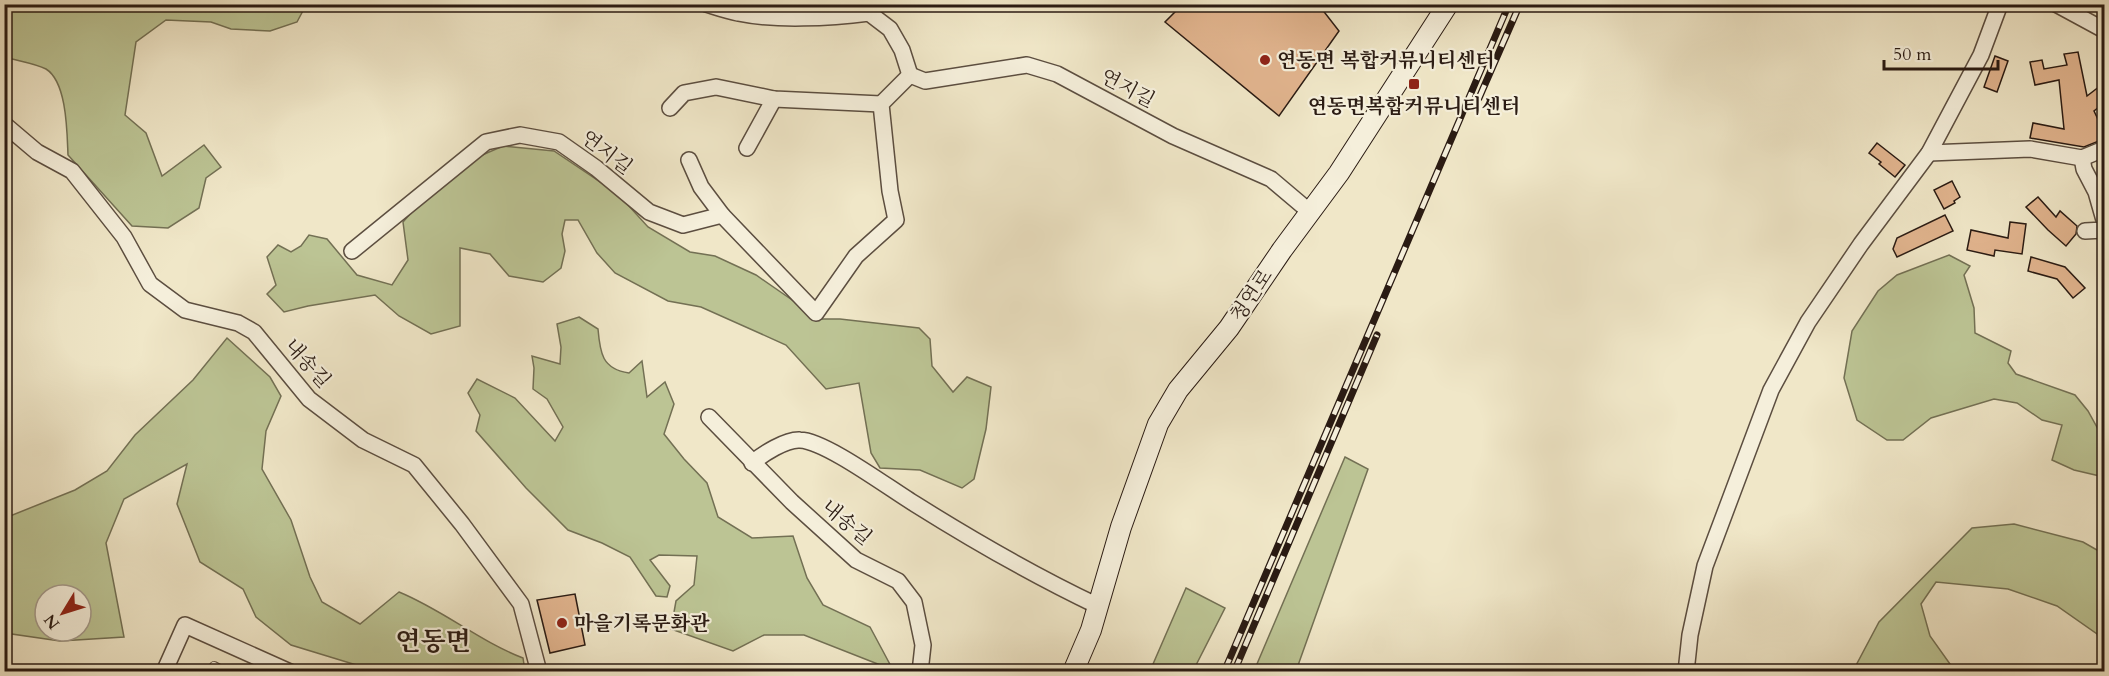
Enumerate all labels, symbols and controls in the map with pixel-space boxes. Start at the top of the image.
scale bar [1884,33,1998,71]
text: 50 m [1893,42,1932,67]
place label: 연동면 복합커뮤니티센터 [1277,47,1495,74]
marker: 연동면 복합커뮤니티센터 [1258,53,1272,67]
street label: 연지길 [1096,63,1160,114]
marker: 연동면복합커뮤니티센터 [1407,77,1421,91]
place label: 연동면복합커뮤니티센터 [1308,93,1520,120]
street label: 연지길 [575,124,638,181]
street label: 청연로 [1224,264,1279,327]
street label: 내송길 [278,333,337,394]
street label: 내송길 [816,493,878,551]
north arrow [33,583,93,643]
text: N [39,609,65,634]
place label: 마을기록문화관 [574,610,710,637]
marker: 마을기록문화관 [555,616,569,630]
district label: 연동면 [395,624,471,659]

